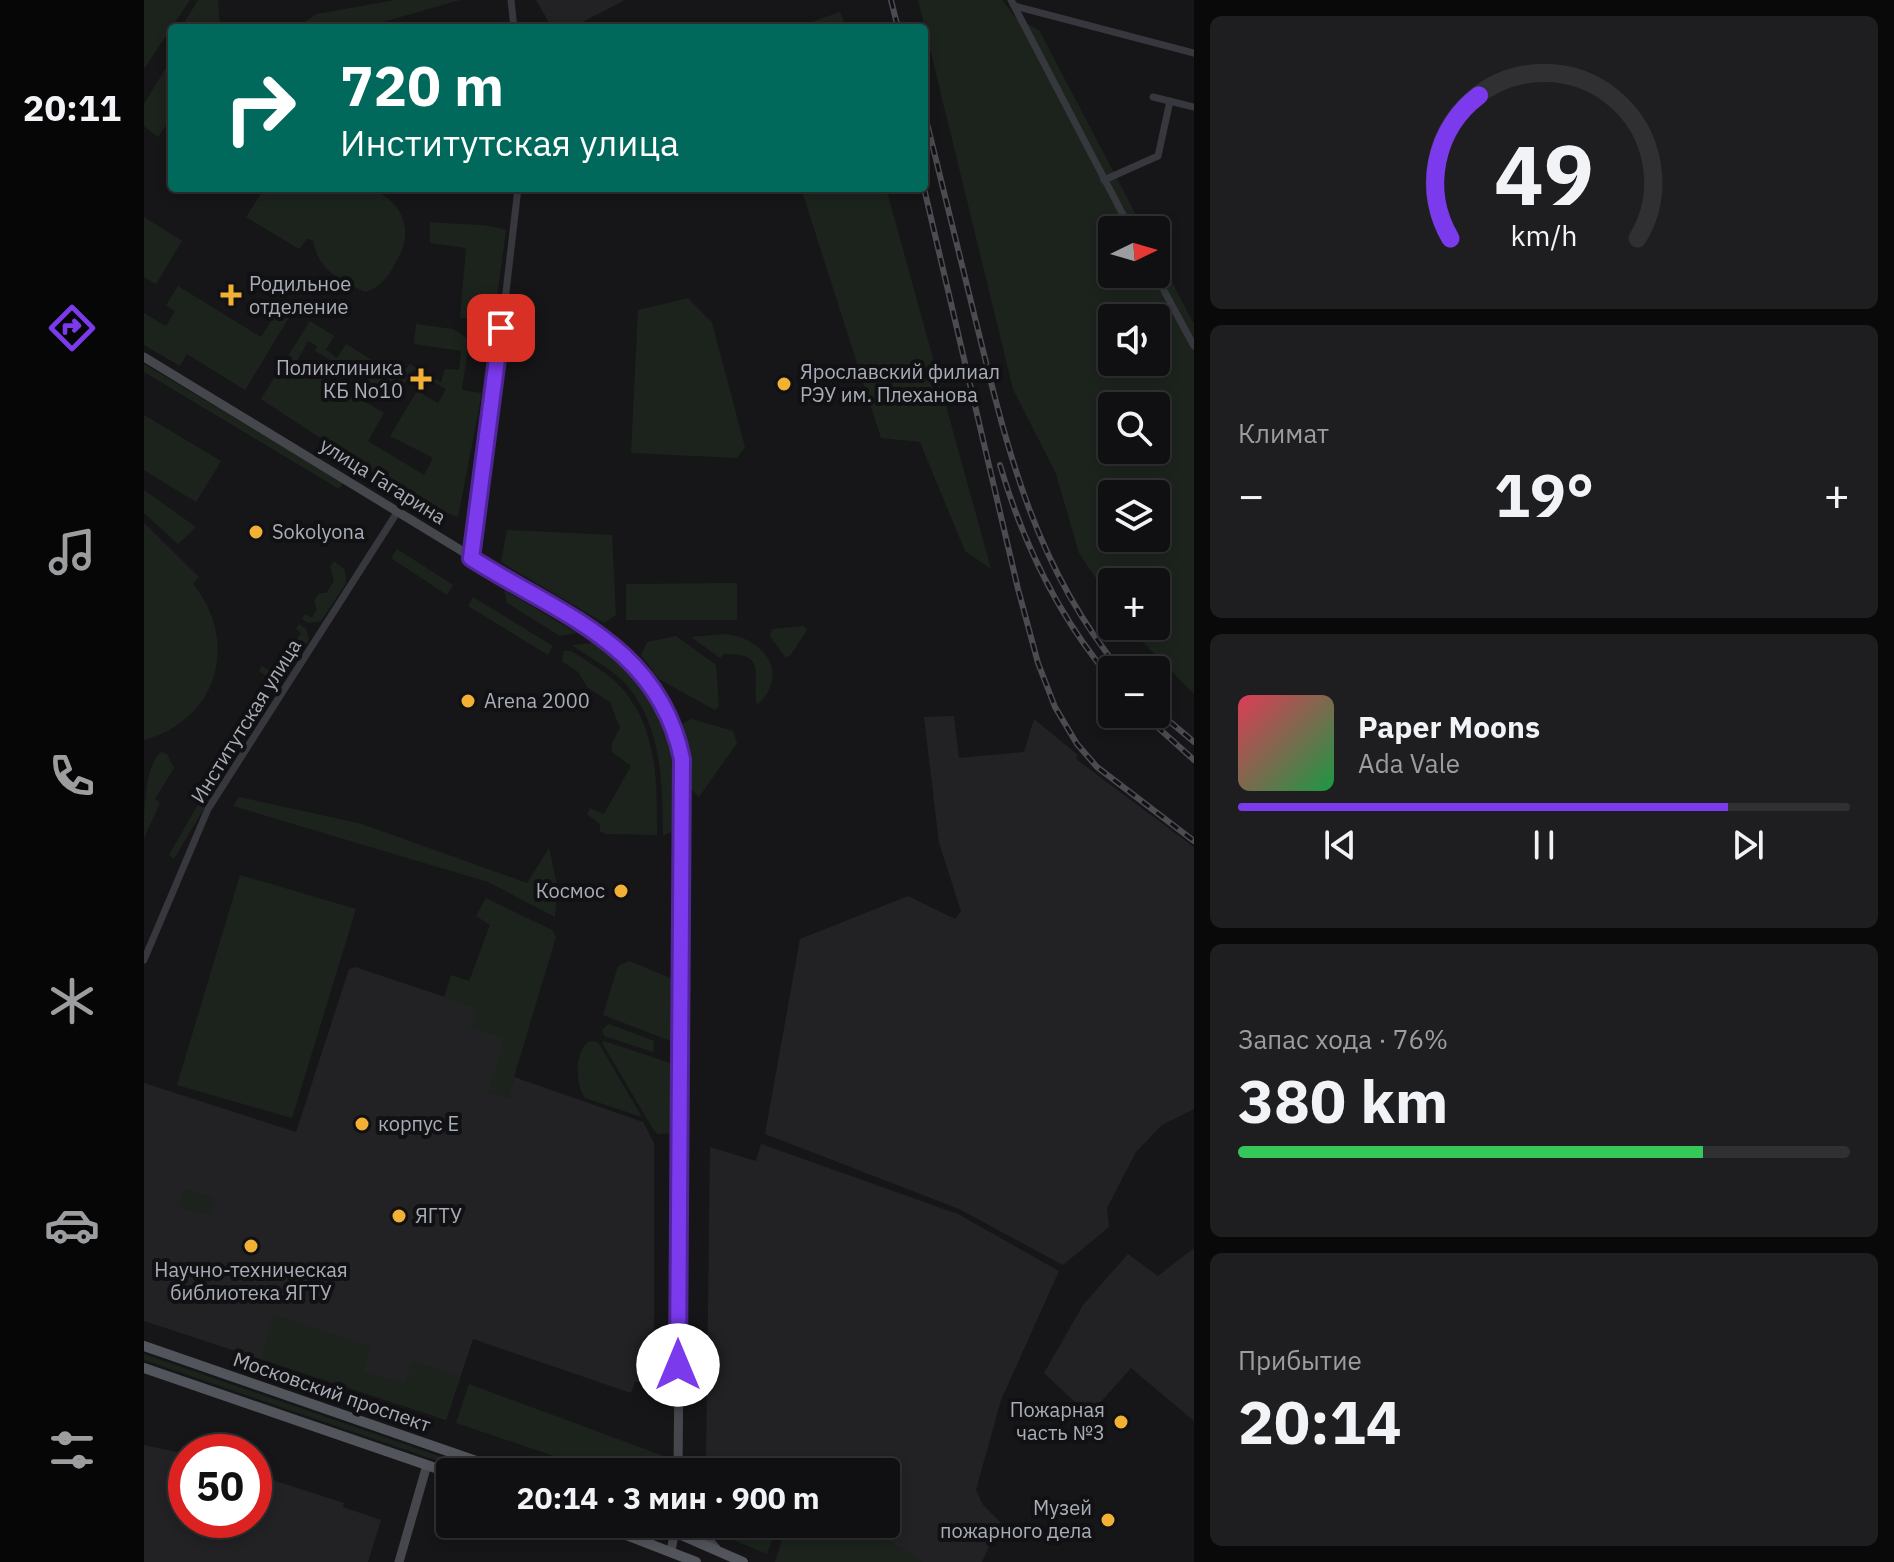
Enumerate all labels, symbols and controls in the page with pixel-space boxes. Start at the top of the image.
text: 720 m [340,49,504,121]
icon: right [208,56,312,160]
text: 20:11 [23,84,121,131]
text: Институтская улица [340,119,679,166]
text: 49 [1494,119,1594,227]
north arrow [1098,216,1170,288]
map controls [1098,216,1170,728]
text: km/h [1510,217,1578,254]
place label: Родильное отделение [249,270,351,320]
marker: Родильное отделение [220,284,242,306]
pin [467,294,535,362]
icon: directions [44,300,100,356]
button: sound [1098,304,1170,376]
icon: arrive [479,306,523,350]
place label: Поликлиника КБ No10 [276,354,403,404]
place label: Ярославский филиал РЭУ им. Плеханова [800,358,1000,408]
marker: Поликлиника КБ No10 [410,368,432,390]
marker: Ярославский филиал РЭУ им. Плеханова [775,375,793,393]
button: search [1098,392,1170,464]
text: Климат [1238,416,1329,450]
street label: улица Гагарина [315,431,452,530]
text: 19° [1494,455,1594,534]
text: − [1238,466,1264,523]
text: + [1824,466,1850,523]
button: layers [1098,480,1170,552]
place label: Sokolyona [272,518,365,545]
marker: Sokolyona [247,523,265,541]
icon: music [44,524,100,580]
button: + [1098,568,1170,640]
street label: Институтская улица [184,633,307,808]
button: − [1098,656,1170,728]
place label: Arena 2000 [484,687,590,714]
marker: Arena 2000 [459,692,477,710]
text: Paper Moons [1358,707,1540,746]
text: Ada Vale [1358,746,1460,780]
icon: phone [44,748,100,804]
icon: previous [1318,823,1362,867]
icon: pause [1522,823,1566,867]
icon: next [1726,823,1770,867]
place label: Космос [536,877,605,904]
marker: Космос [612,882,630,900]
icon: climate [44,973,100,1029]
text: Запас хода · 76% [1238,1022,1448,1056]
text: 380 km [1238,1061,1448,1140]
place label: корпус Е [378,1110,459,1137]
marker: корпус Е [353,1115,371,1133]
icon: car [44,1197,100,1253]
place label: ЯГТУ [415,1202,462,1229]
marker: ЯГТУ [390,1207,408,1225]
marker: Научно-техническая библиотека ЯГТУ [242,1237,260,1255]
place label: Научно-техническая библиотека ЯГТУ [154,1256,348,1306]
position arrow [636,1323,720,1407]
text: Прибытие [1238,1343,1362,1377]
street label: Московский проспект [230,1345,435,1438]
text: 20:14 [1238,1382,1402,1461]
place label: Пожарная часть №3 [1010,1396,1105,1446]
marker: Пожарная часть №3 [1112,1413,1130,1431]
icon: filters [44,1422,100,1478]
speed limit sign: 50 [168,1434,272,1538]
text: 20:14 · 3 мин · 900 m [516,1478,820,1517]
place label: Музей пожарного дела [940,1494,1092,1544]
marker: Музей пожарного дела [1099,1511,1117,1529]

